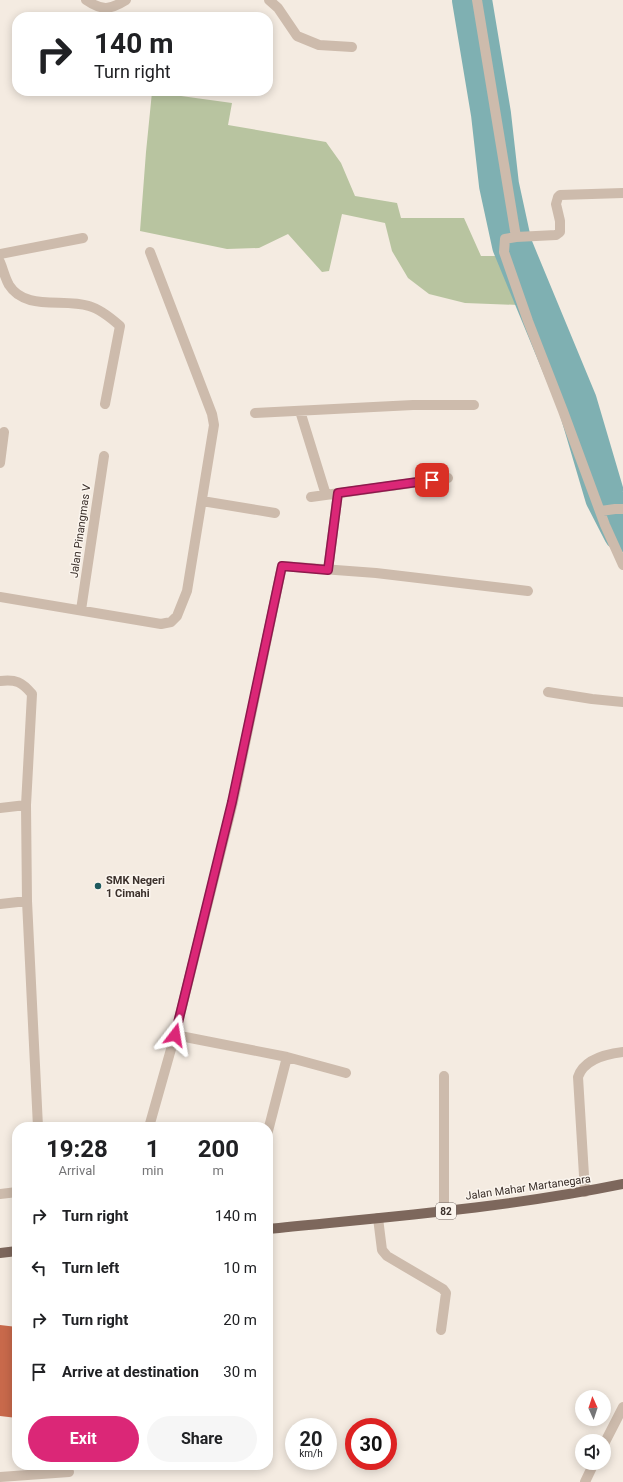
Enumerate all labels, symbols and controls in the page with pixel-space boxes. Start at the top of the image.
text: 140 m [94,27,173,60]
icon: right [28,28,80,80]
text: Turn right [94,61,171,82]
pin [415,463,449,497]
icon: arrive [421,469,443,491]
street label: Jalan Pinangmas V [67,483,94,579]
place label: SMK Negeri 1 Cimahi [106,874,165,900]
marker: SMK Negeri 1 Cimahi [93,881,103,891]
position arrow [154,1014,196,1056]
text: 19:28 [46,1135,108,1163]
text: 1 [146,1135,160,1163]
text: 200 [198,1135,239,1163]
text: Arrival [58,1163,95,1178]
text: min [142,1163,164,1178]
text: m [213,1163,224,1178]
street label: Jalan Mahar Martanegara [465,1172,592,1203]
road number: 82 [436,1203,456,1219]
icon: right [28,1205,50,1227]
text: Turn right [62,1207,128,1225]
text: 140 m [215,1207,257,1225]
icon: left [28,1257,50,1279]
text: Turn left [62,1259,119,1277]
text: 10 m [223,1259,257,1277]
icon: right [28,1309,50,1331]
text: Turn right [62,1311,128,1329]
text: 20 m [223,1311,257,1329]
icon: arrive [28,1361,50,1383]
text: Arrive at destination [62,1363,199,1381]
text: 30 m [223,1363,257,1381]
north arrow [575,1390,611,1426]
map controls [575,1390,611,1470]
button: Exit [28,1416,139,1462]
button: Share [147,1416,257,1462]
speed limit sign: 30 [345,1418,397,1470]
text: 20 [300,1427,322,1451]
button: sound [575,1434,611,1470]
text: km/h [299,1448,323,1459]

